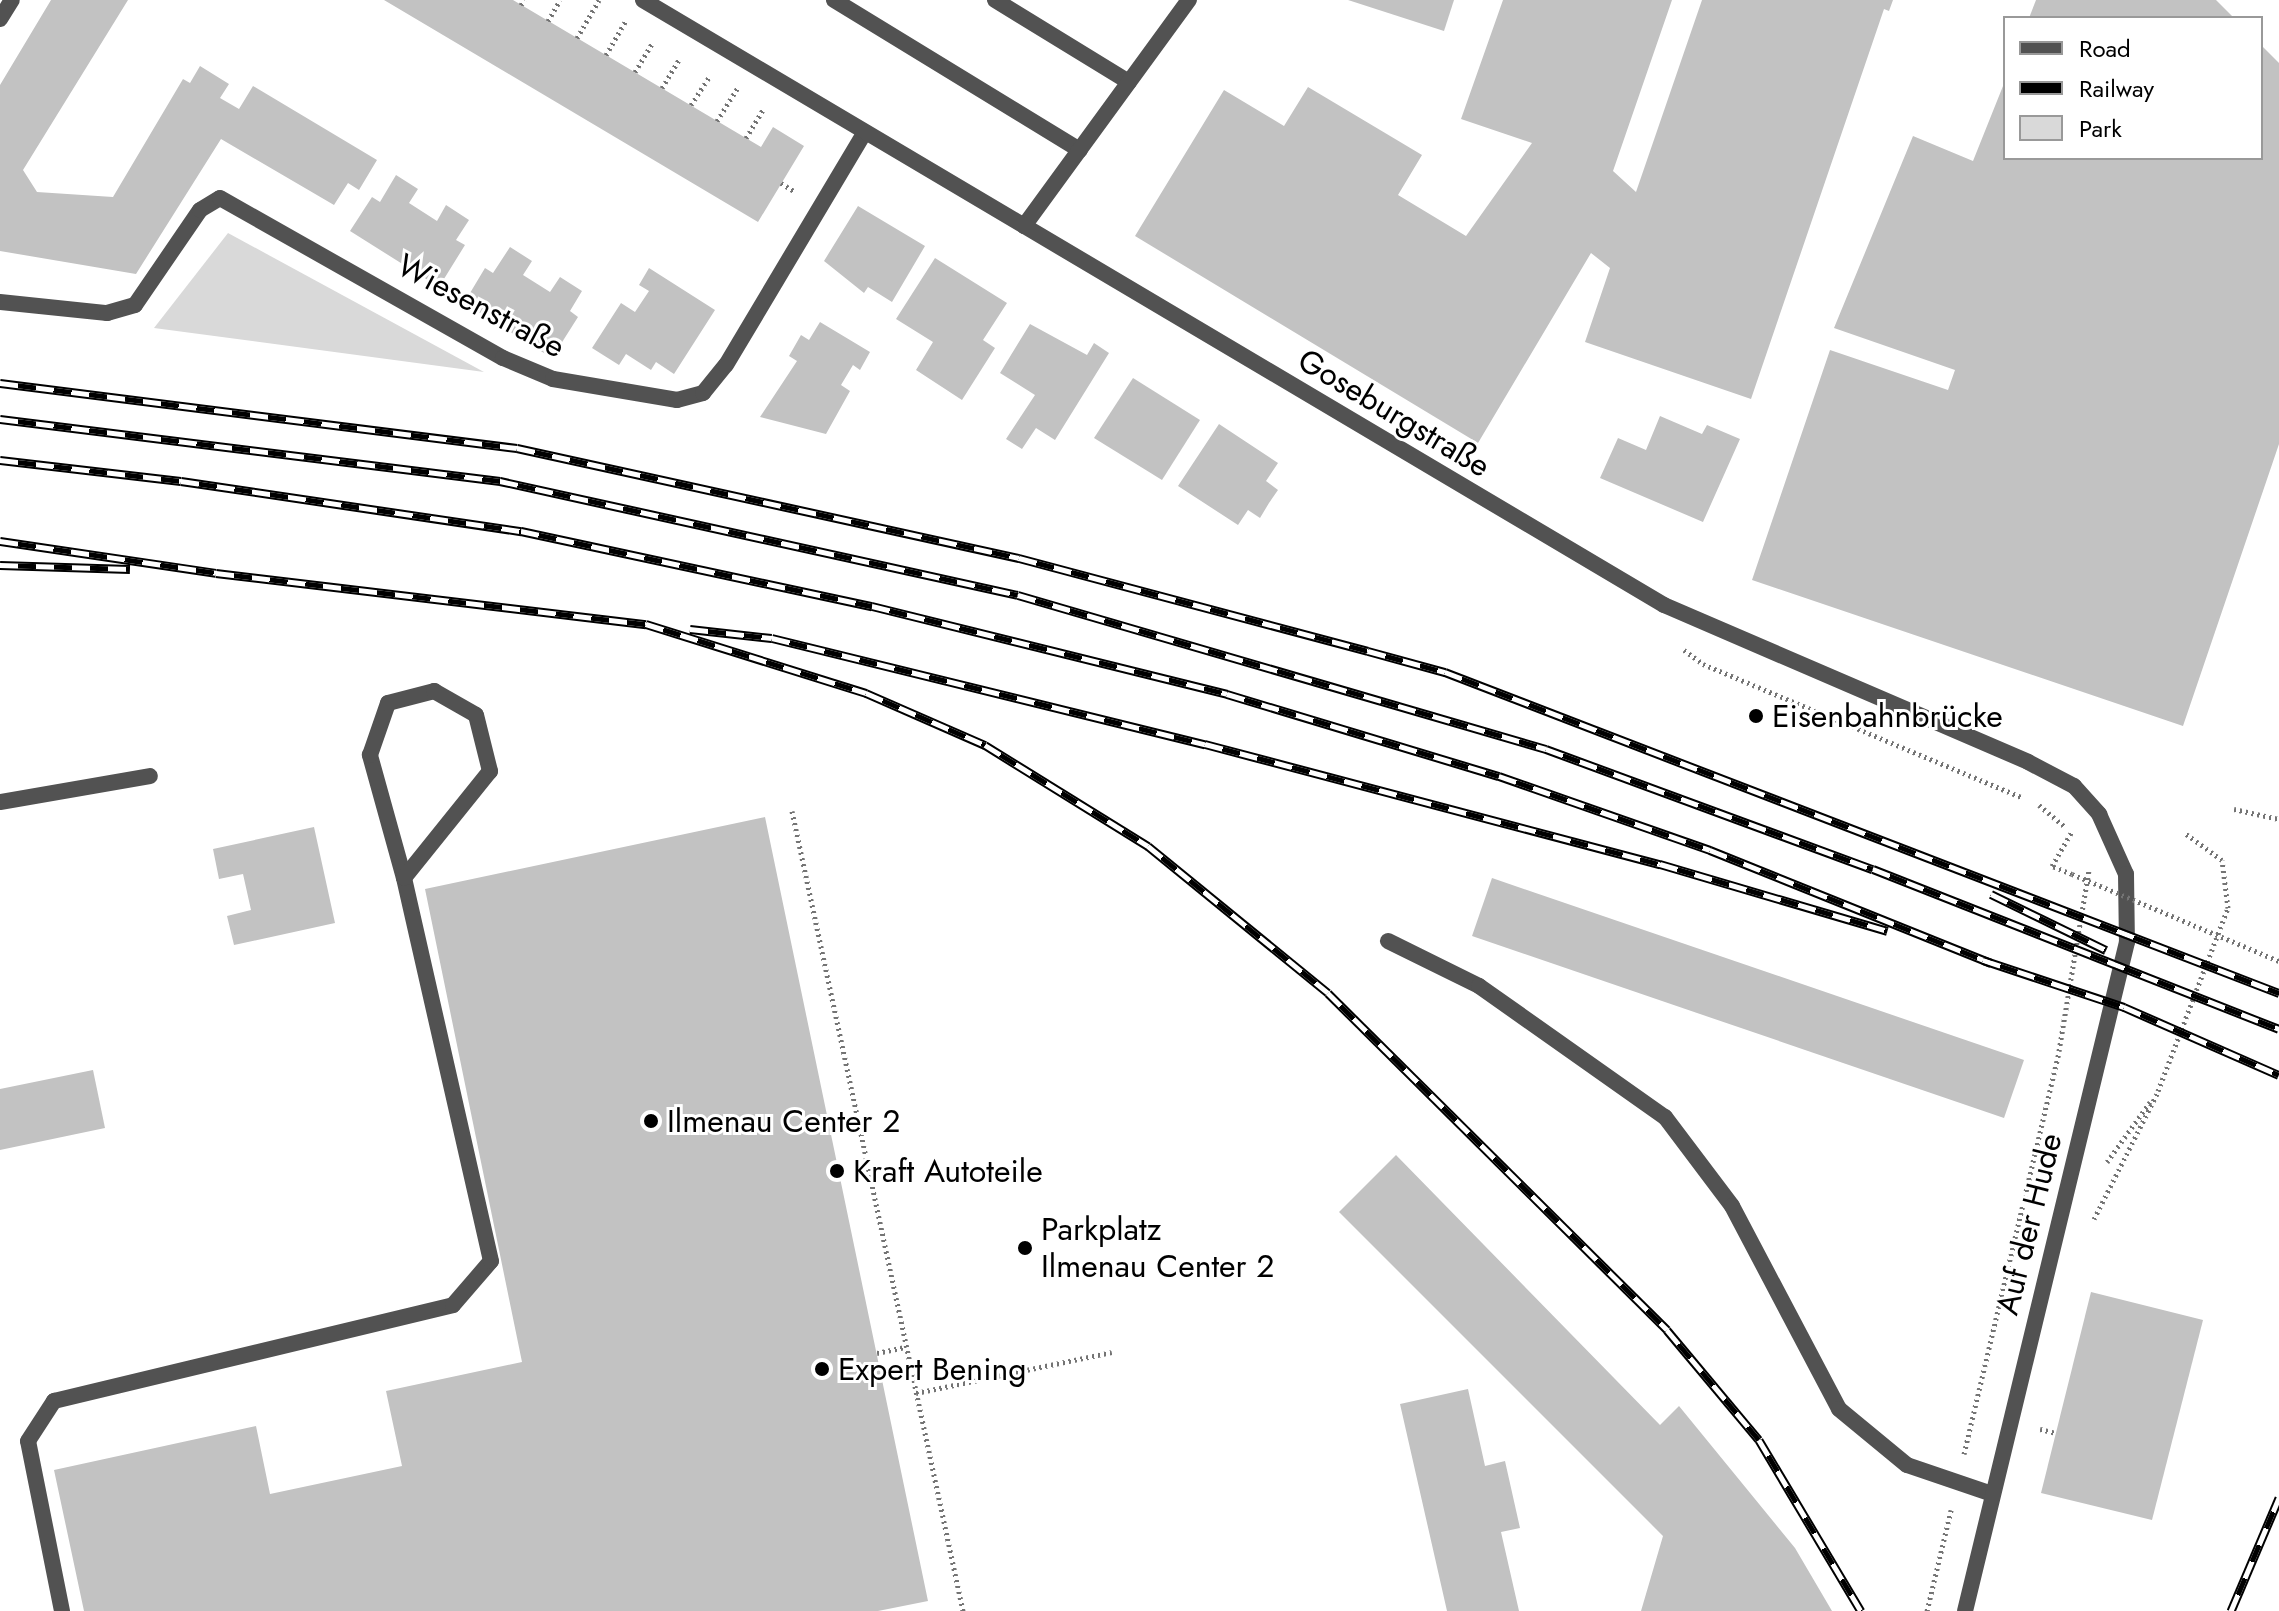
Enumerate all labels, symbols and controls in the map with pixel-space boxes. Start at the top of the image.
legend [2003,16,2263,160]
text: Road [2079,31,2131,66]
text: Railway [2079,71,2154,106]
text: Park [2079,111,2122,146]
street label: Wiesenstraße [391,246,571,366]
street label: Goseburgstraße [1291,341,1497,485]
place label: Eisenbahnbrücke [1772,697,2003,735]
marker: Eisenbahnbrücke [1747,707,1765,725]
place label: Ilmenau Center 2 [667,1102,900,1140]
marker: Ilmenau Center 2 [642,1112,660,1130]
street label: Auf der Hude [1988,1129,2070,1319]
place label: Kraft Autoteile [853,1152,1043,1190]
marker: Kraft Autoteile [828,1162,846,1180]
place label: Parkplatz Ilmenau Center 2 [1041,1211,1274,1286]
marker: Parkplatz Ilmenau Center 2 [1016,1239,1034,1257]
place label: Expert Bening [838,1350,1027,1388]
marker: Expert Bening [813,1360,831,1378]

